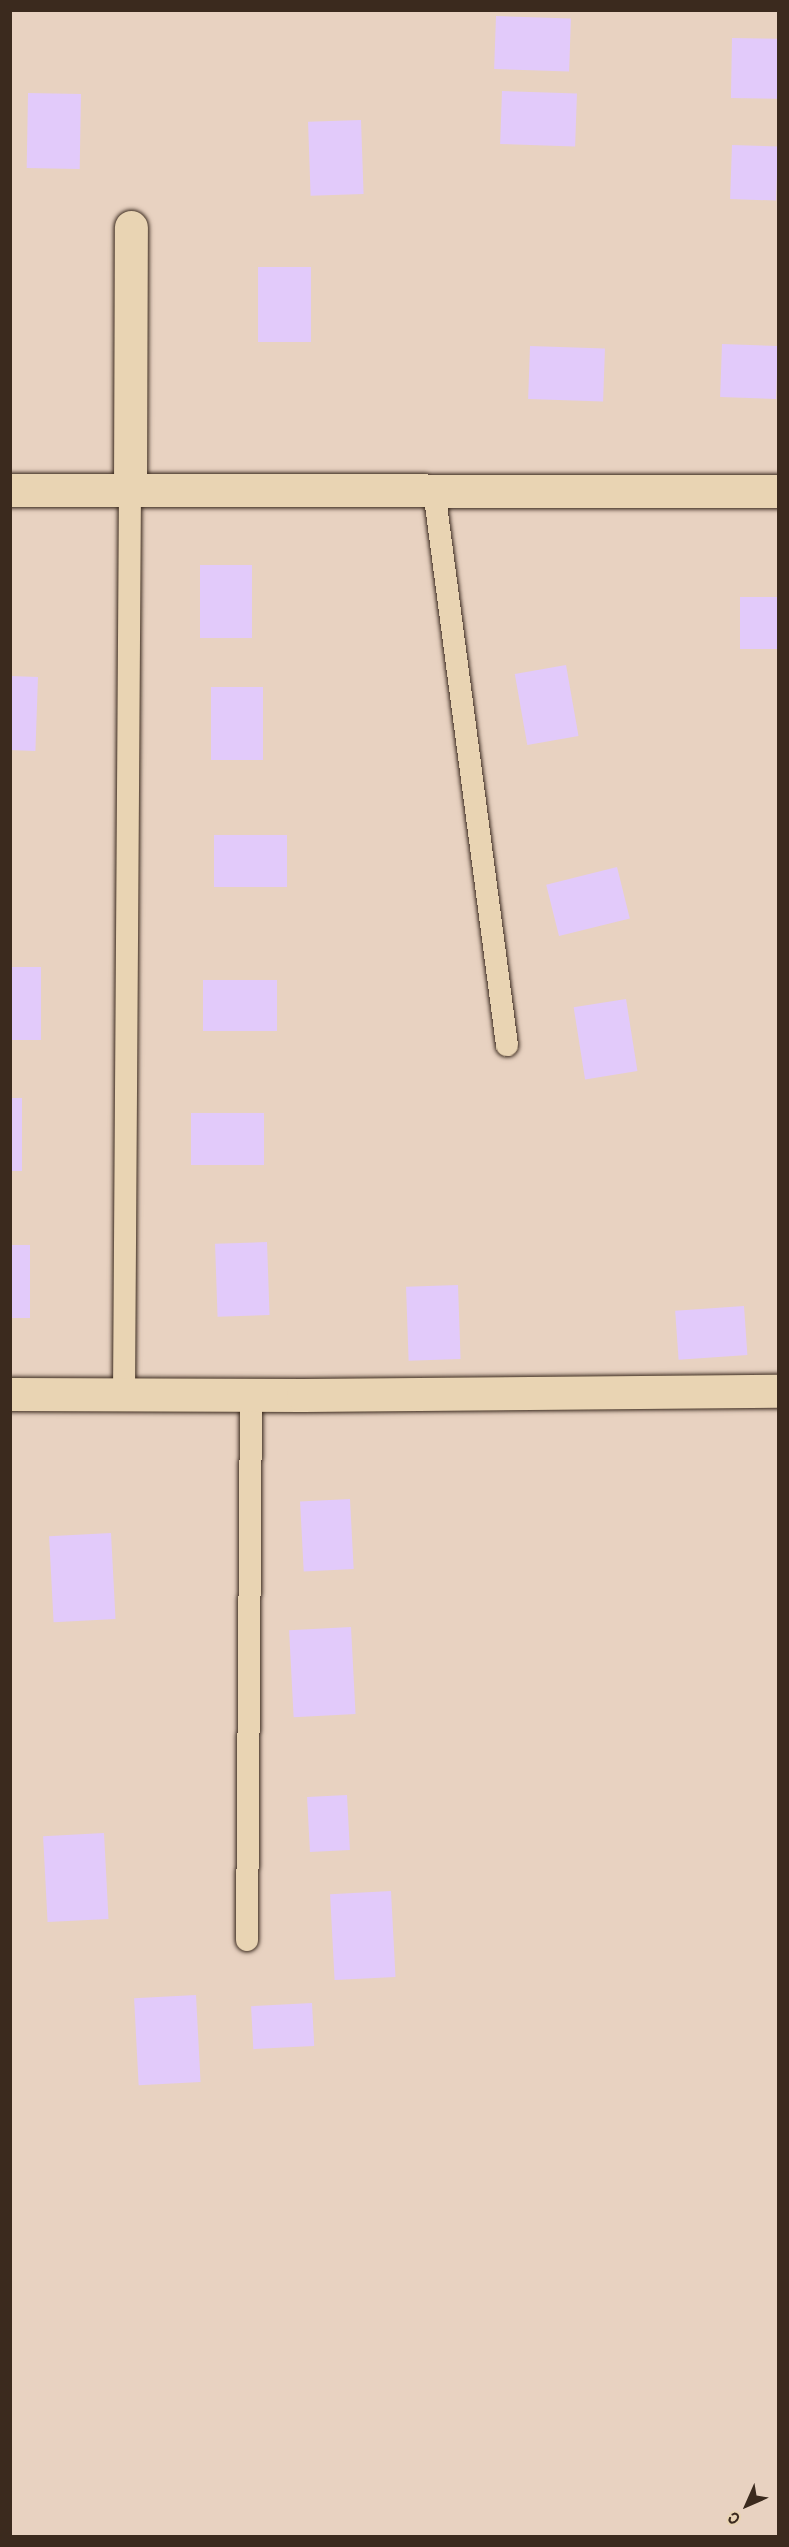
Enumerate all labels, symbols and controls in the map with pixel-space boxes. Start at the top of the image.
north arrow [717,2475,777,2535]
text: С [724,2507,745,2528]

